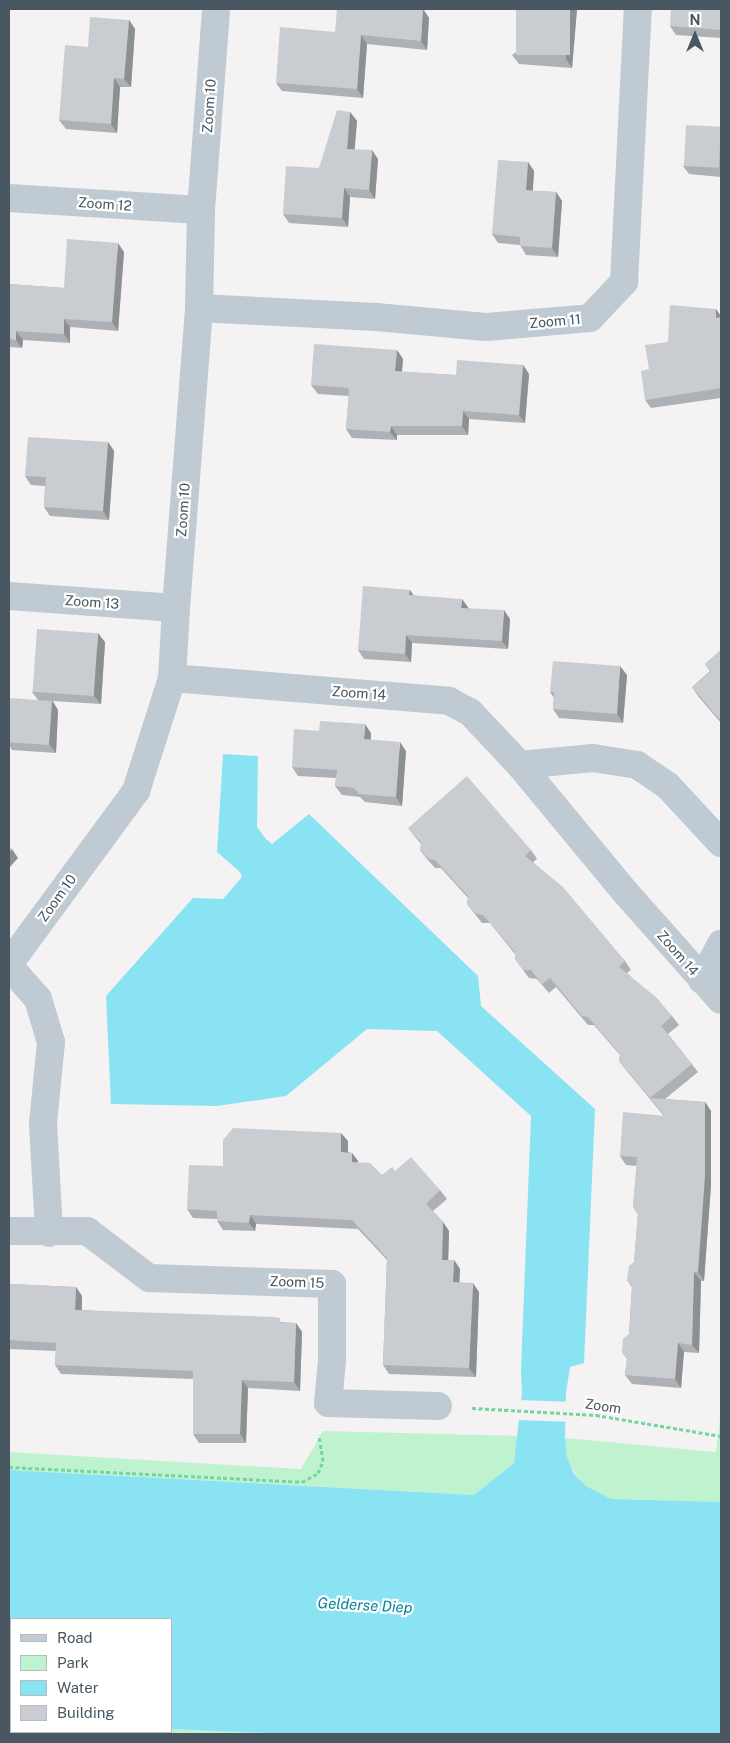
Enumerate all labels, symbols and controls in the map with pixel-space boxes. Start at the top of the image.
north arrow [670,10,720,60]
text: N [690,12,700,28]
street label: Zoom 10 [199,78,219,134]
street label: Zoom 12 [77,194,133,214]
street label: Zoom 11 [529,310,581,332]
street label: Zoom 10 [173,482,193,538]
street label: Zoom 13 [64,592,120,612]
street label: Zoom 14 [331,683,387,703]
street label: Zoom 10 [34,871,80,925]
street label: Zoom 14 [654,927,702,979]
street label: Zoom 15 [269,1273,325,1291]
street label: Zoom [584,1395,622,1417]
water label: Gelderse Diep [317,1594,413,1616]
legend [10,1618,172,1733]
text: Road [57,1629,93,1646]
text: Park [57,1654,89,1671]
text: Water [57,1679,99,1696]
text: Building [57,1704,115,1721]

